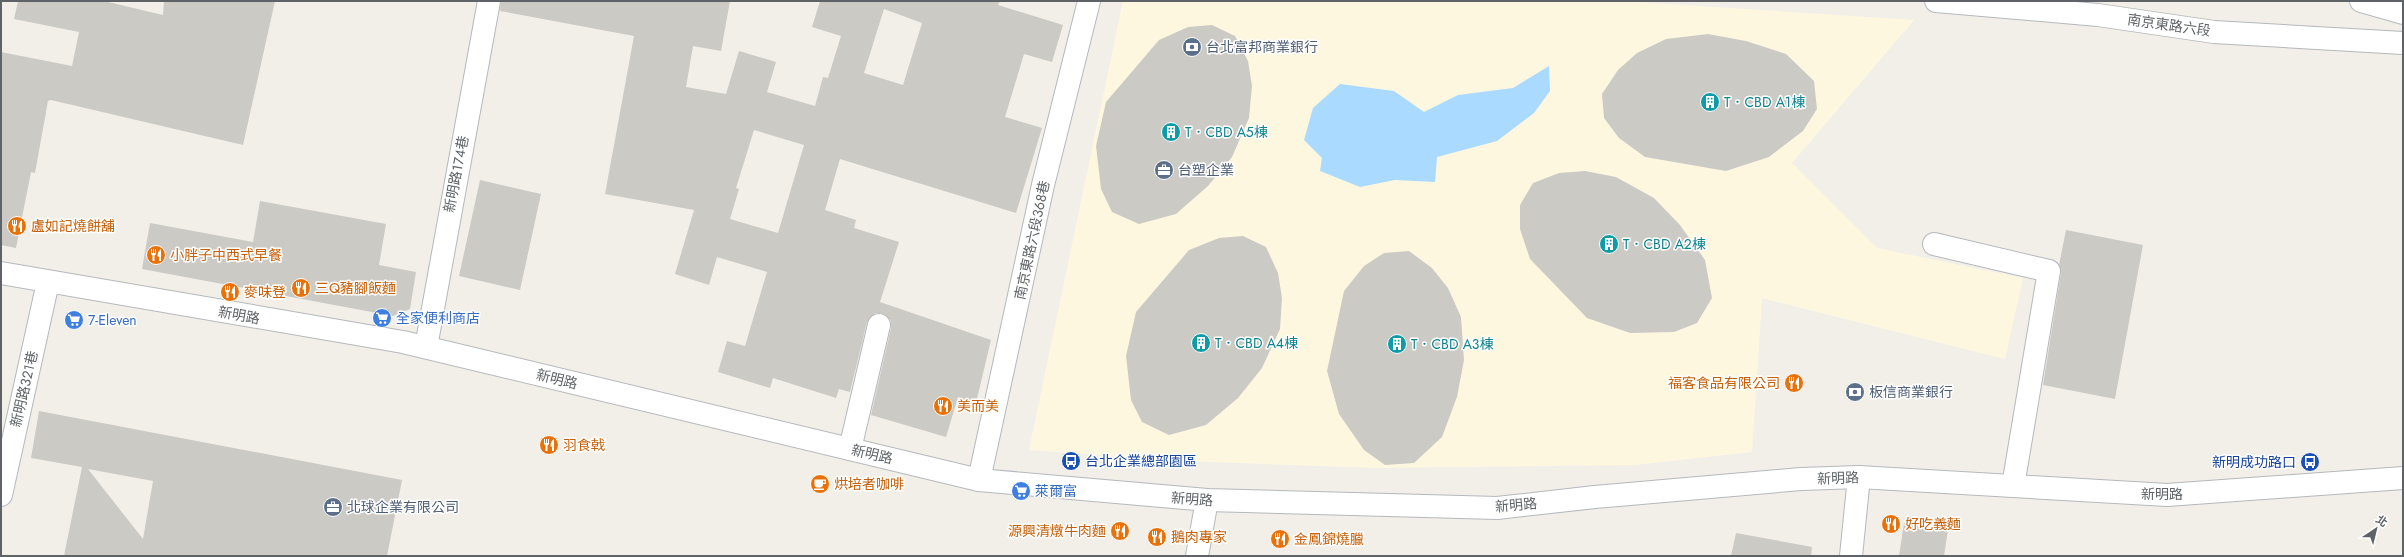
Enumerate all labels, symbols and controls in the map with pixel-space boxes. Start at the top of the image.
street label: 南京東路六段 [2126,9,2212,41]
bank icon: 台北富邦商業銀行 [1181,36,1203,58]
place label: 台北富邦商業銀行 [1206,37,1318,57]
building icon: T．CBD A1棟 [1699,91,1721,113]
place label: T．CBD A1棟 [1724,92,1805,112]
building icon: T．CBD A5棟 [1160,121,1182,143]
place label: T．CBD A5棟 [1185,122,1268,142]
street label: 新明路174巷 [439,134,473,214]
office icon: 台塑企業 [1153,159,1175,181]
place label: 台塑企業 [1178,160,1234,180]
street label: 南京東路六段368巷 [1010,179,1054,301]
restaurant icon: 盧如記燒餅舖 [6,215,28,237]
place label: 盧如記燒餅舖 [31,216,115,236]
building icon: T．CBD A2棟 [1598,233,1620,255]
place label: T．CBD A2棟 [1623,234,1706,254]
restaurant icon: 小胖子中西式早餐 [145,244,167,266]
place label: 小胖子中西式早餐 [170,245,282,265]
restaurant icon: 三Q豬腳飯麵 [290,277,312,299]
place label: 三Q豬腳飯麵 [315,278,396,298]
restaurant icon: 麥味登 [219,281,241,303]
place label: 麥味登 [244,282,286,302]
street label: 新明路 [217,302,261,328]
supermarket icon: 全家便利商店 [371,307,393,329]
place label: 全家便利商店 [396,308,480,328]
supermarket icon: 7-Eleven [63,309,85,331]
place label: 7-Eleven [88,310,137,330]
building icon: T．CBD A4棟 [1190,332,1212,354]
place label: T．CBD A4棟 [1215,333,1298,353]
building icon: T．CBD A3棟 [1386,333,1408,355]
place label: T．CBD A3棟 [1411,334,1494,354]
street label: 新明路321巷 [5,349,43,429]
street label: 新明路 [534,364,580,394]
restaurant icon: 福客食品有限公司 [1783,372,1805,394]
place label: 福客食品有限公司 [1668,373,1780,393]
bank icon: 板信商業銀行 [1844,381,1866,403]
place label: 板信商業銀行 [1869,382,1953,402]
restaurant icon: 美而美 [932,395,954,417]
place label: 美而美 [957,396,999,416]
restaurant icon: 羽食戟 [538,434,560,456]
place label: 羽食戟 [563,435,605,455]
street label: 新明路 [849,440,895,468]
bus stop icon: 台北企業總部園區 [1060,450,1082,472]
place label: 台北企業總部園區 [1085,451,1197,471]
bus stop icon: 新明成功路口 [2299,451,2321,473]
place label: 新明成功路口 [2212,452,2296,472]
street label: 新明路 [1817,467,1859,489]
cafe icon: 烘培者咖啡 [809,473,831,495]
place label: 烘培者咖啡 [834,474,904,494]
supermarket icon: 萊爾富 [1010,480,1032,502]
place label: 萊爾富 [1035,481,1077,501]
street label: 新明路 [2141,484,2183,504]
street label: 新明路 [1170,488,1214,510]
street label: 新明路 [1494,493,1538,517]
office icon: 北球企業有限公司 [322,496,344,518]
place label: 北球企業有限公司 [347,497,459,517]
north arrow [2356,509,2396,549]
text: 北 [2373,511,2391,531]
restaurant icon: 好吃義麵 [1880,513,1902,535]
place label: 好吃義麵 [1905,514,1961,534]
restaurant icon: 源興清燉牛肉麵 [1109,520,1131,542]
place label: 源興清燉牛肉麵 [1008,521,1106,541]
restaurant icon: 鵝肉專家 [1146,526,1168,548]
place label: 鵝肉專家 [1171,527,1227,547]
restaurant icon: 金鳳錦燒臘 [1269,528,1291,550]
place label: 金鳳錦燒臘 [1294,529,1364,549]

